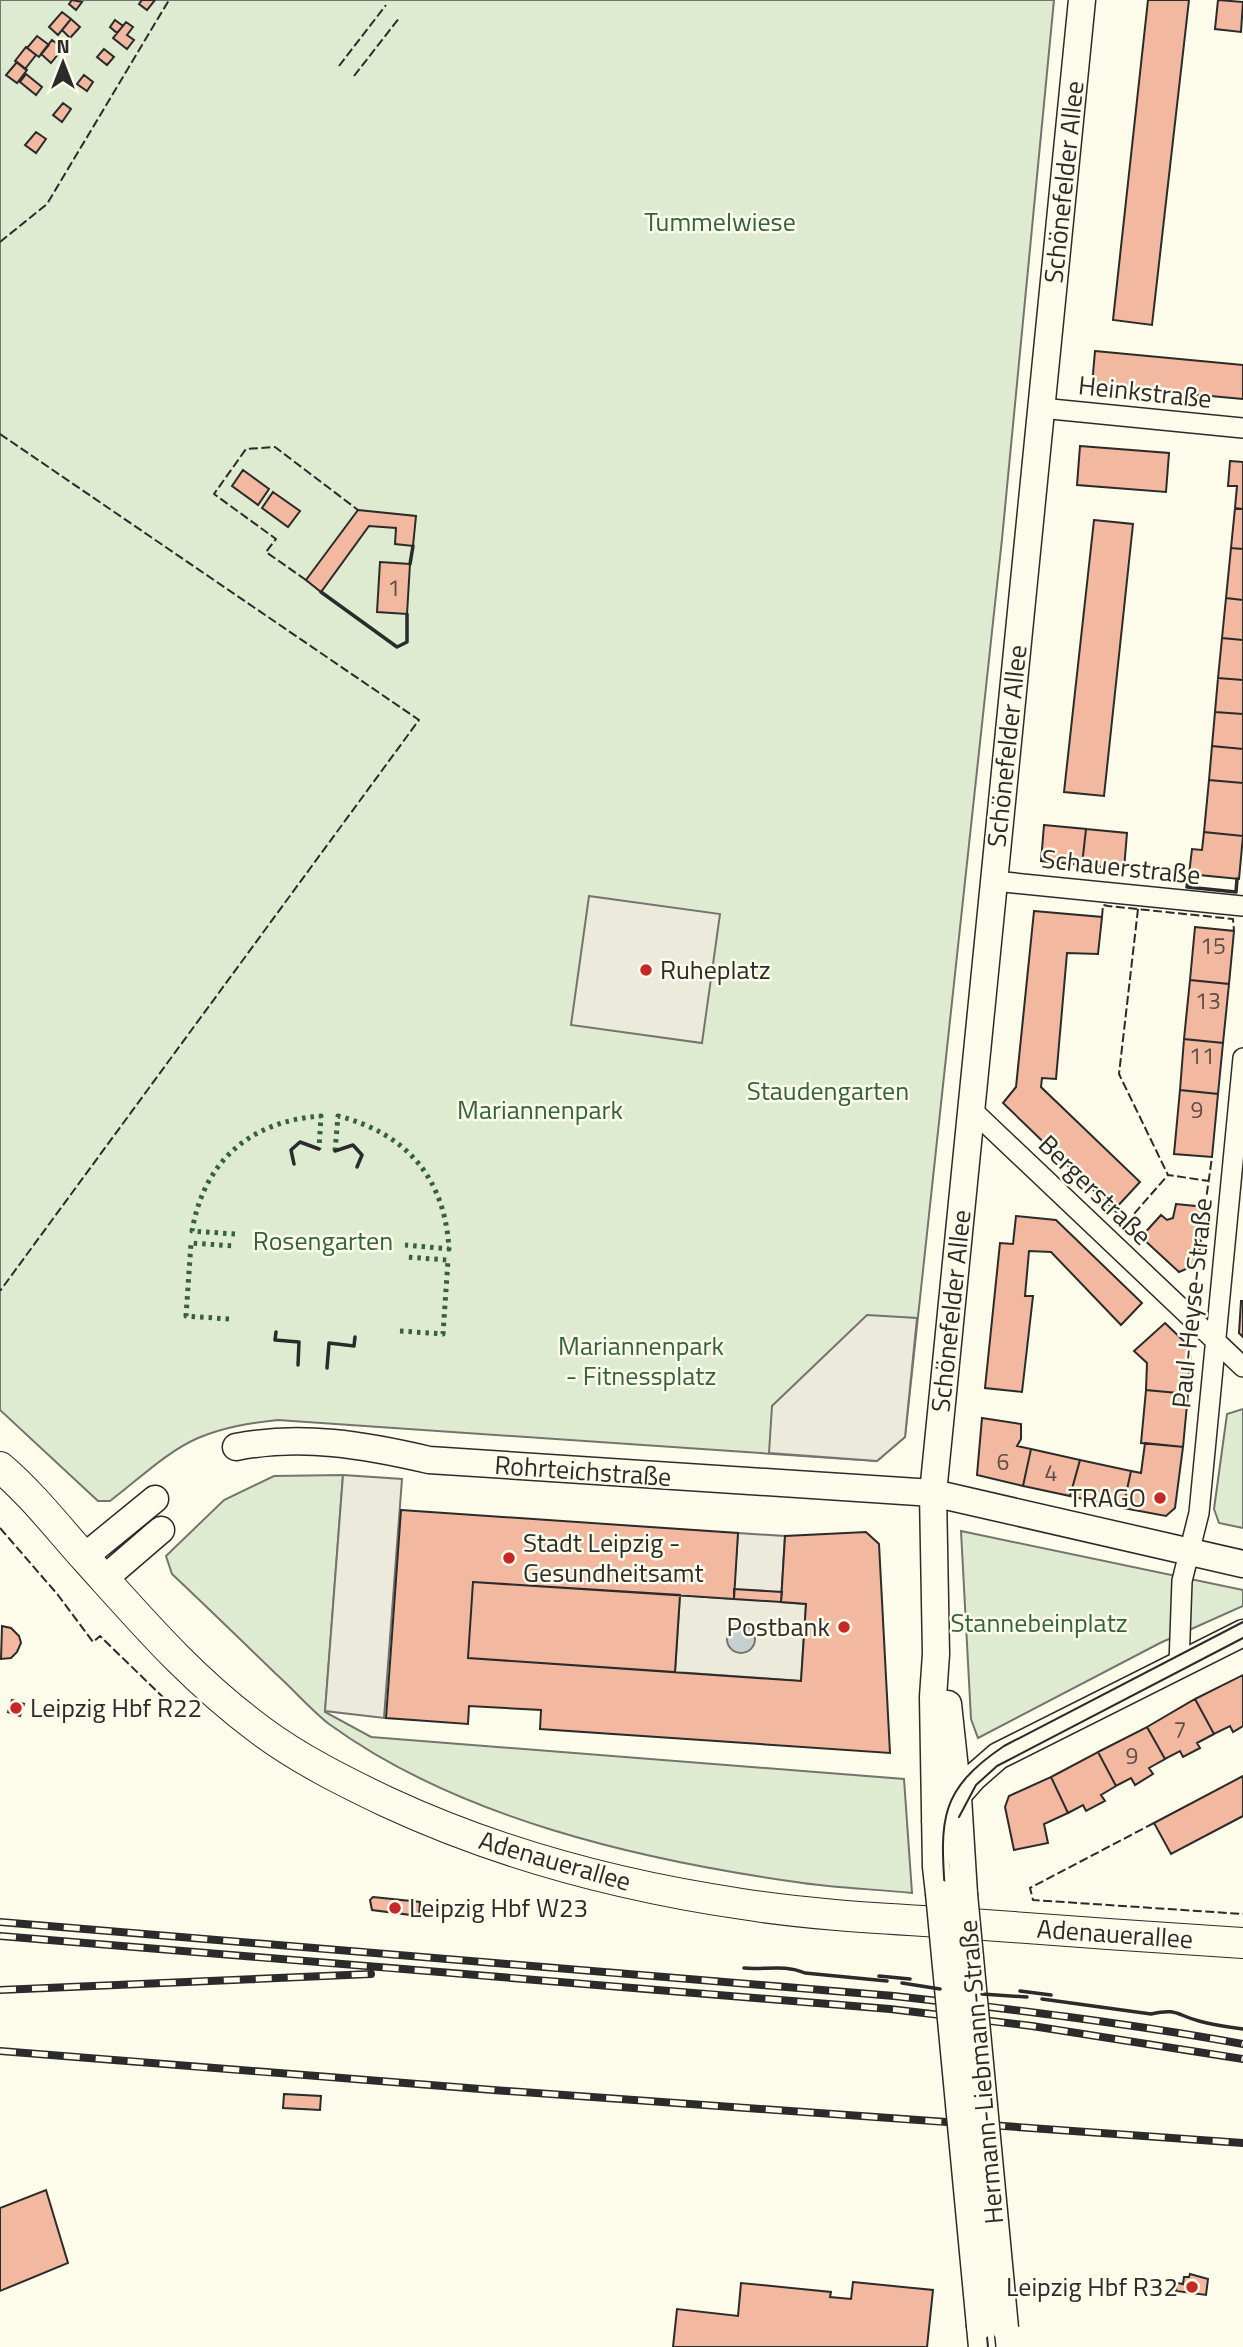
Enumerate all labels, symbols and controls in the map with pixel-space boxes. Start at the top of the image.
north arrow [28,28,98,98]
text: N [56,31,70,60]
street label: Schönefelder Allee [1033,79,1094,285]
park label: Tummelwiese [644,202,796,241]
street label: Heinkstraße [1076,365,1214,418]
house number: 1 [388,570,400,605]
street label: Schönefelder Allee [976,643,1037,849]
street label: Schauerstraße [1040,839,1202,894]
house number: 15 [1200,928,1226,963]
place label: Ruheplatz [660,950,771,989]
marker: Ruheplatz [638,962,654,978]
house number: 13 [1195,983,1221,1018]
house number: 11 [1189,1038,1215,1073]
park label: Staudengarten [747,1071,909,1110]
park label: Mariannenpark [457,1090,623,1129]
house number: 9 [1191,1092,1203,1127]
street label: Bergerstraße [1030,1125,1161,1254]
street label: Paul-Heyse-Straße [1161,1196,1222,1410]
street label: Schönefelder Allee [920,1208,981,1414]
park label: Rosengarten [253,1221,393,1260]
park label: Mariannenpark - Fitnessplatz [558,1326,724,1395]
house number: 6 [997,1444,1009,1479]
street label: Rohrteichstraße [493,1445,673,1496]
house number: 4 [1045,1455,1057,1490]
place label: TRAGO [1068,1478,1146,1517]
marker: TRAGO [1152,1490,1168,1506]
place label: Stadt Leipzig - Gesundheitsamt [523,1523,704,1592]
marker: Stadt Leipzig - Gesundheitsamt [501,1550,517,1566]
park label: Stannebeinplatz [950,1603,1128,1642]
place label: Postbank [727,1607,830,1646]
marker: Postbank [836,1619,852,1635]
place label: Leipzig Hbf R22 [30,1688,202,1727]
marker: Leipzig Hbf R22 [8,1700,24,1716]
house number: 7 [1174,1712,1186,1747]
house number: 9 [1126,1738,1138,1773]
street label: Adenauerallee [475,1820,636,1901]
place label: Leipzig Hbf W23 [409,1888,588,1927]
marker: Leipzig Hbf W23 [387,1900,403,1916]
street label: Adenauerallee [1036,1909,1194,1958]
street label: Hermann-Liebmann-Straße [948,1918,1013,2226]
place label: Leipzig Hbf R32 [1006,2267,1178,2306]
marker: Leipzig Hbf R32 [1184,2279,1200,2295]

